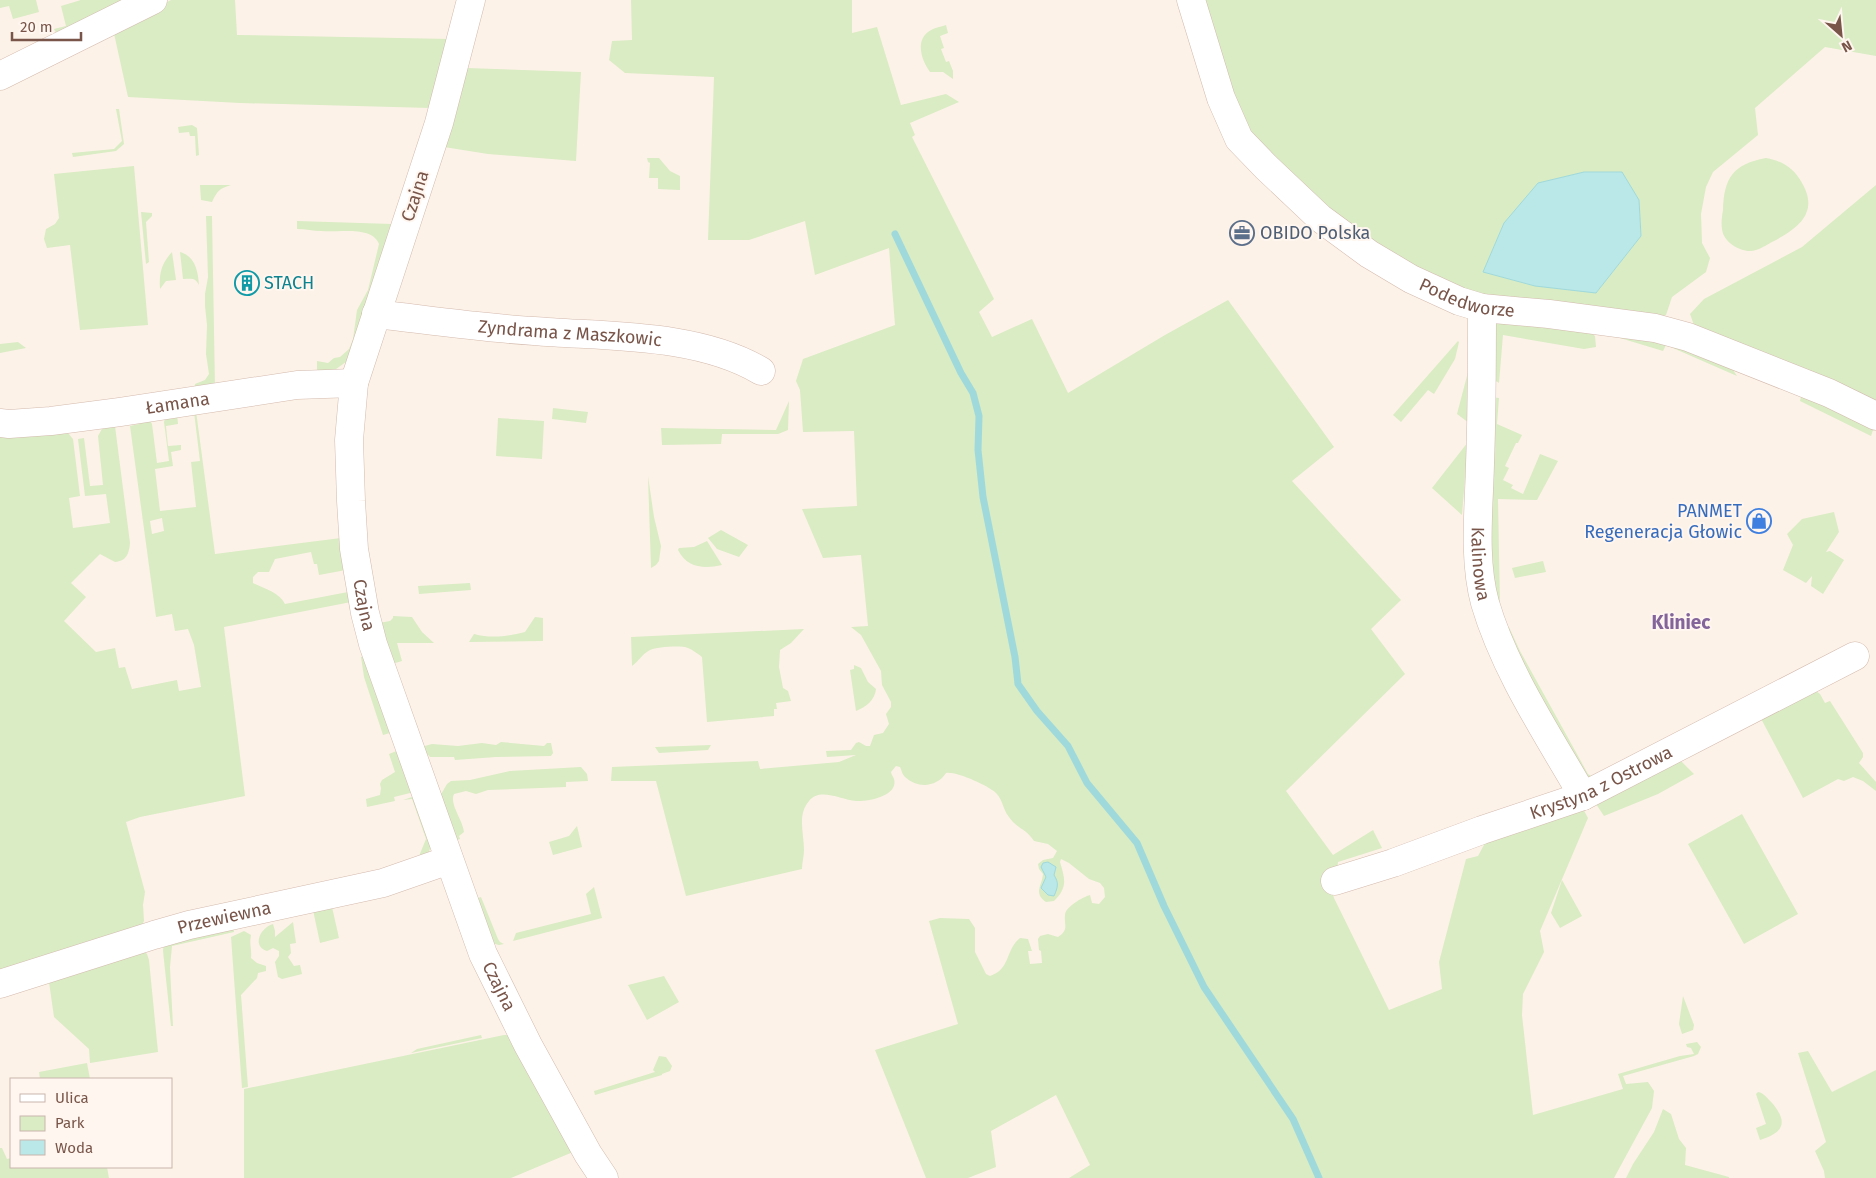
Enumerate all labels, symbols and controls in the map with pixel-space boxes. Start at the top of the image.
scale bar [12,10,81,42]
north arrow [1816,10,1866,60]
text: 20 m [20,18,53,36]
text: N [1839,36,1855,56]
street label: Czajna [396,168,434,224]
office icon: OBIDO Polska [1229,220,1255,246]
place label: OBIDO Polska [1260,222,1370,244]
building icon: STACH [234,270,260,296]
place label: STACH [264,272,314,294]
street label: Podedworze [1416,273,1516,322]
street label: Zyndrama z Maszkowic [477,315,664,351]
street label: Łamana [144,387,211,419]
place label: PANMET Regeneracja Głowic [1584,500,1743,543]
shop icon: PANMET Regeneracja Głowic [1746,508,1772,534]
street label: Kalinowa [1467,527,1495,603]
street label: Czajna [348,577,380,634]
district label: Kliniec [1652,611,1710,634]
street label: Krystyna z Ostrowa [1527,741,1676,824]
street label: Przewiewna [175,897,273,939]
street label: Czajna [477,958,521,1015]
legend [10,1078,172,1168]
text: Ulica [55,1089,89,1107]
text: Park [55,1114,85,1132]
text: Woda [55,1139,93,1157]

